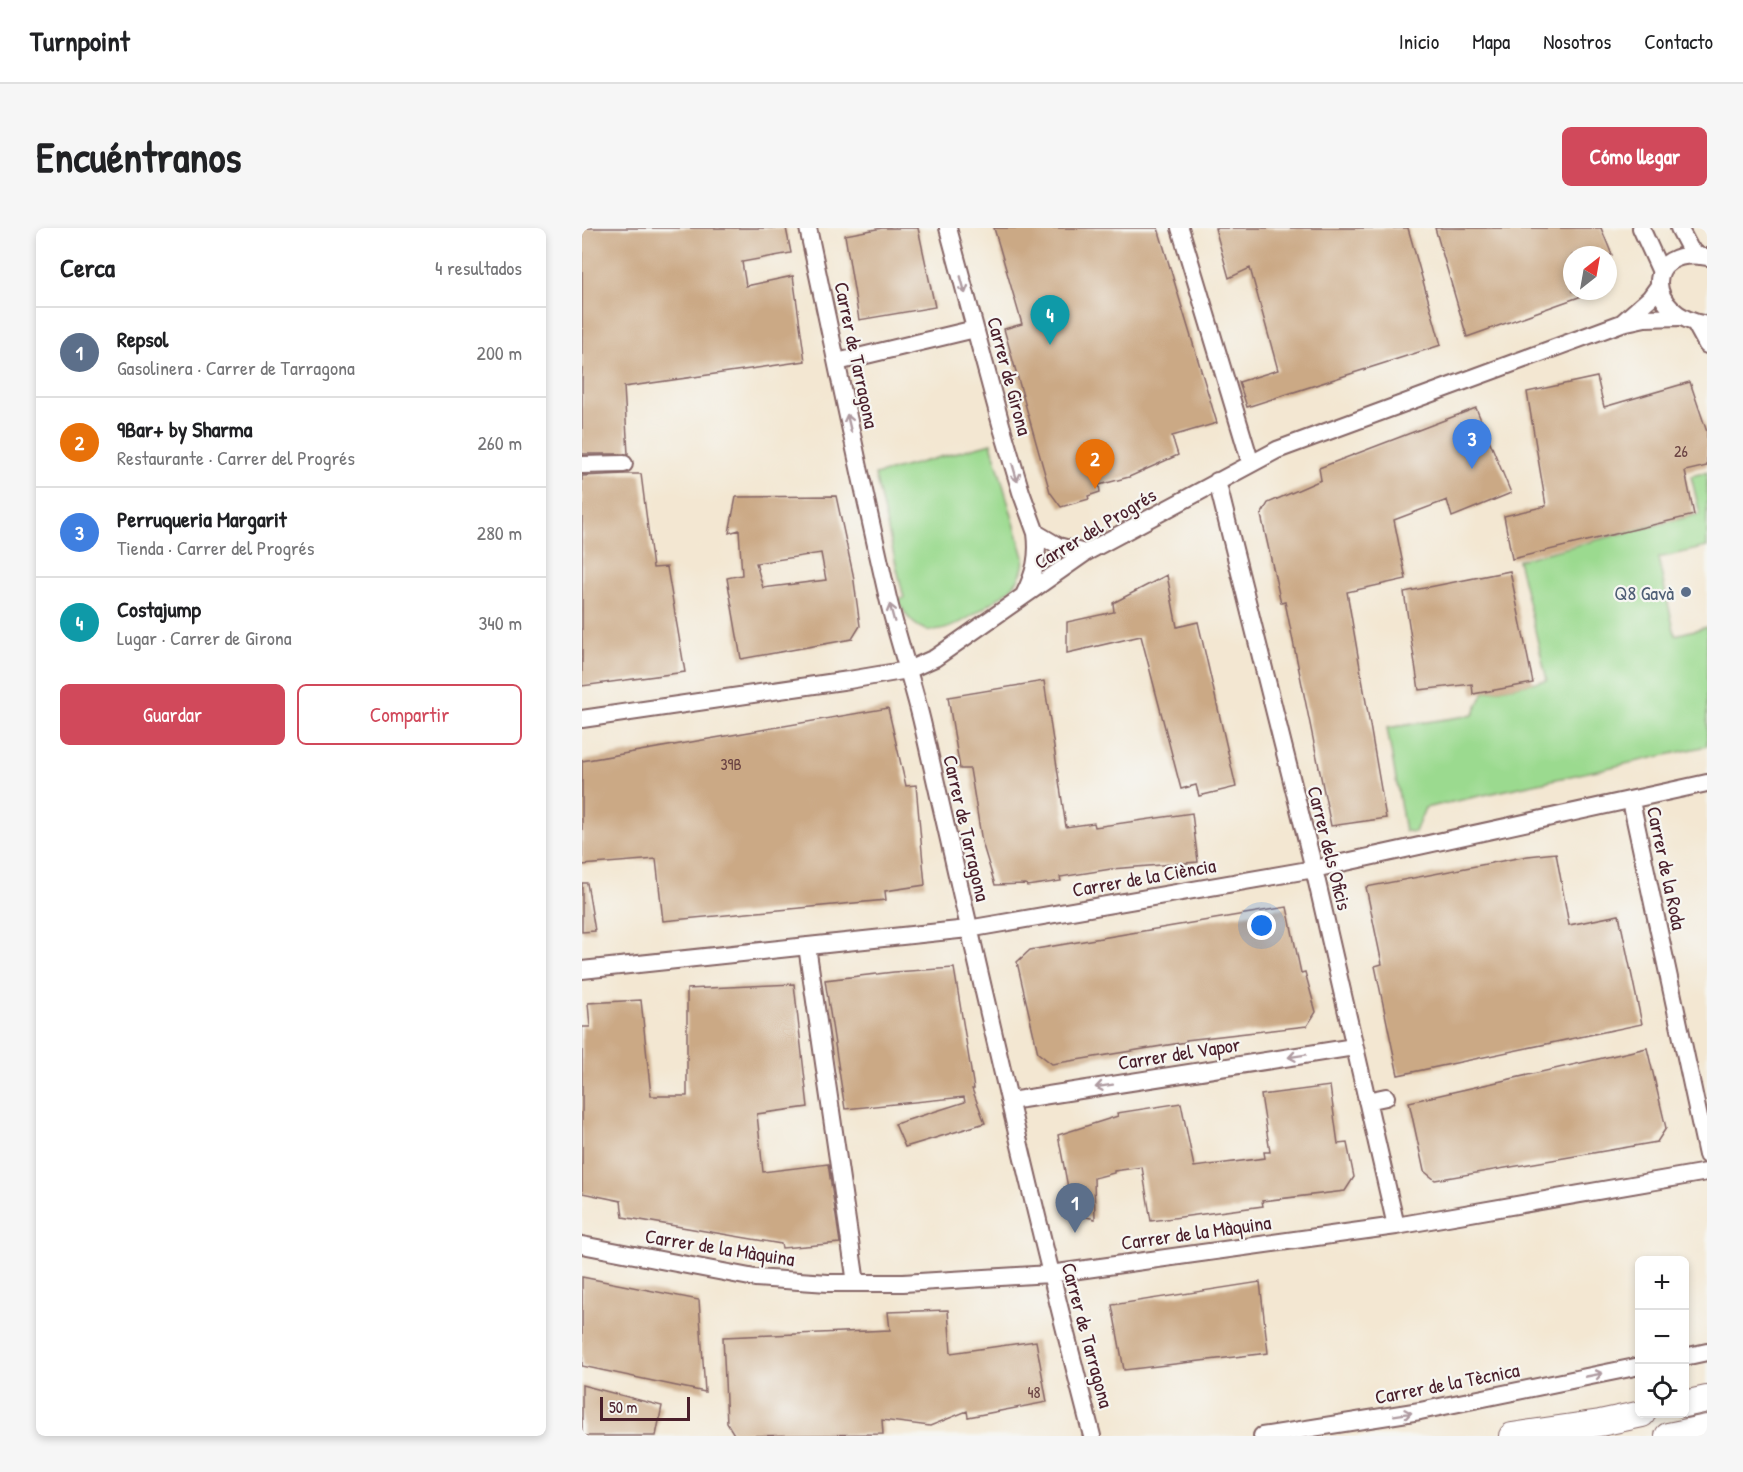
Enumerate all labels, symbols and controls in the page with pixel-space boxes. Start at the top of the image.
text: Turnpoint [30,22,130,60]
text: Inicio [1399,27,1439,56]
text: Mapa [1472,27,1510,56]
text: Nosotros [1543,27,1611,56]
text: Contacto [1644,27,1713,56]
button: Cómo llegar [1562,127,1707,186]
text: Encuéntranos [36,128,242,185]
north arrow [1563,246,1617,300]
text: Cerca [60,250,115,285]
text: 4 resultados [435,254,522,281]
one-way arrow [958,275,969,294]
street label: Carrer de Tarragona [828,279,886,431]
pin: 4 [1030,296,1070,345]
street label: Carrer de Girona [981,314,1039,438]
text: Repsol [117,324,168,354]
text: 1 [76,339,83,366]
text: 200 m [477,339,522,366]
text: Gasolinera · Carrer de Tarragona [117,354,355,381]
text: 9Bar+ by Sharma [117,414,252,444]
one-way arrow [842,414,854,433]
pin: 3 [1452,420,1492,469]
text: 2 [75,429,84,456]
text: 260 m [478,429,522,456]
pin: 2 [1076,440,1114,489]
house number: 26 [1674,440,1688,462]
text: Restaurante · Carrer del Progrés [117,444,355,471]
one-way arrow [1010,463,1021,482]
street label: Carrer del Progrés [1029,481,1161,575]
text: Perruqueria Margarit [117,504,286,534]
text: 3 [75,519,84,546]
text: 280 m [477,519,522,546]
text: Tienda · Carrer del Progrés [117,534,314,561]
place label: Q8 Gavà [1614,579,1674,606]
marker: Q8 Gavà [1679,585,1693,599]
text: Costajump [117,594,201,624]
one-way arrow [886,604,897,623]
text: 4 [76,609,83,636]
text: 340 m [478,609,522,636]
text: Lugar · Carrer de Girona [117,624,292,651]
button: Guardar [60,684,285,745]
button: Compartir [297,684,522,745]
street label: Carrer de Tarragona [937,752,997,904]
house number: 39B [720,753,742,775]
street label: Carrer dels Oficis [1302,783,1359,913]
street label: Carrer de la Roda [1641,804,1693,932]
street label: Carrer de la Ciència [1070,851,1218,903]
your location [1247,911,1276,940]
street label: Carrer del Vapor [1116,1030,1242,1076]
one-way arrow [1287,1051,1307,1062]
one-way arrow [1095,1081,1114,1092]
pin: 1 [1056,1184,1094,1233]
street label: Carrer de la Màquina [1119,1208,1273,1256]
street label: Carrer de la Màquina [643,1222,797,1272]
map controls [1635,1256,1689,1418]
button: + [1635,1256,1689,1310]
street label: Carrer de Tarragona [1056,1259,1120,1411]
button: − [1635,1310,1689,1364]
street label: Carrer de la Tècnica [1372,1356,1522,1410]
button: locate [1635,1364,1689,1418]
one-way arrow [1584,1369,1604,1380]
house number: 48 [1028,1381,1041,1403]
scale bar [600,1394,690,1422]
text: 50 m [609,1396,638,1418]
one-way arrow [1393,1408,1413,1419]

